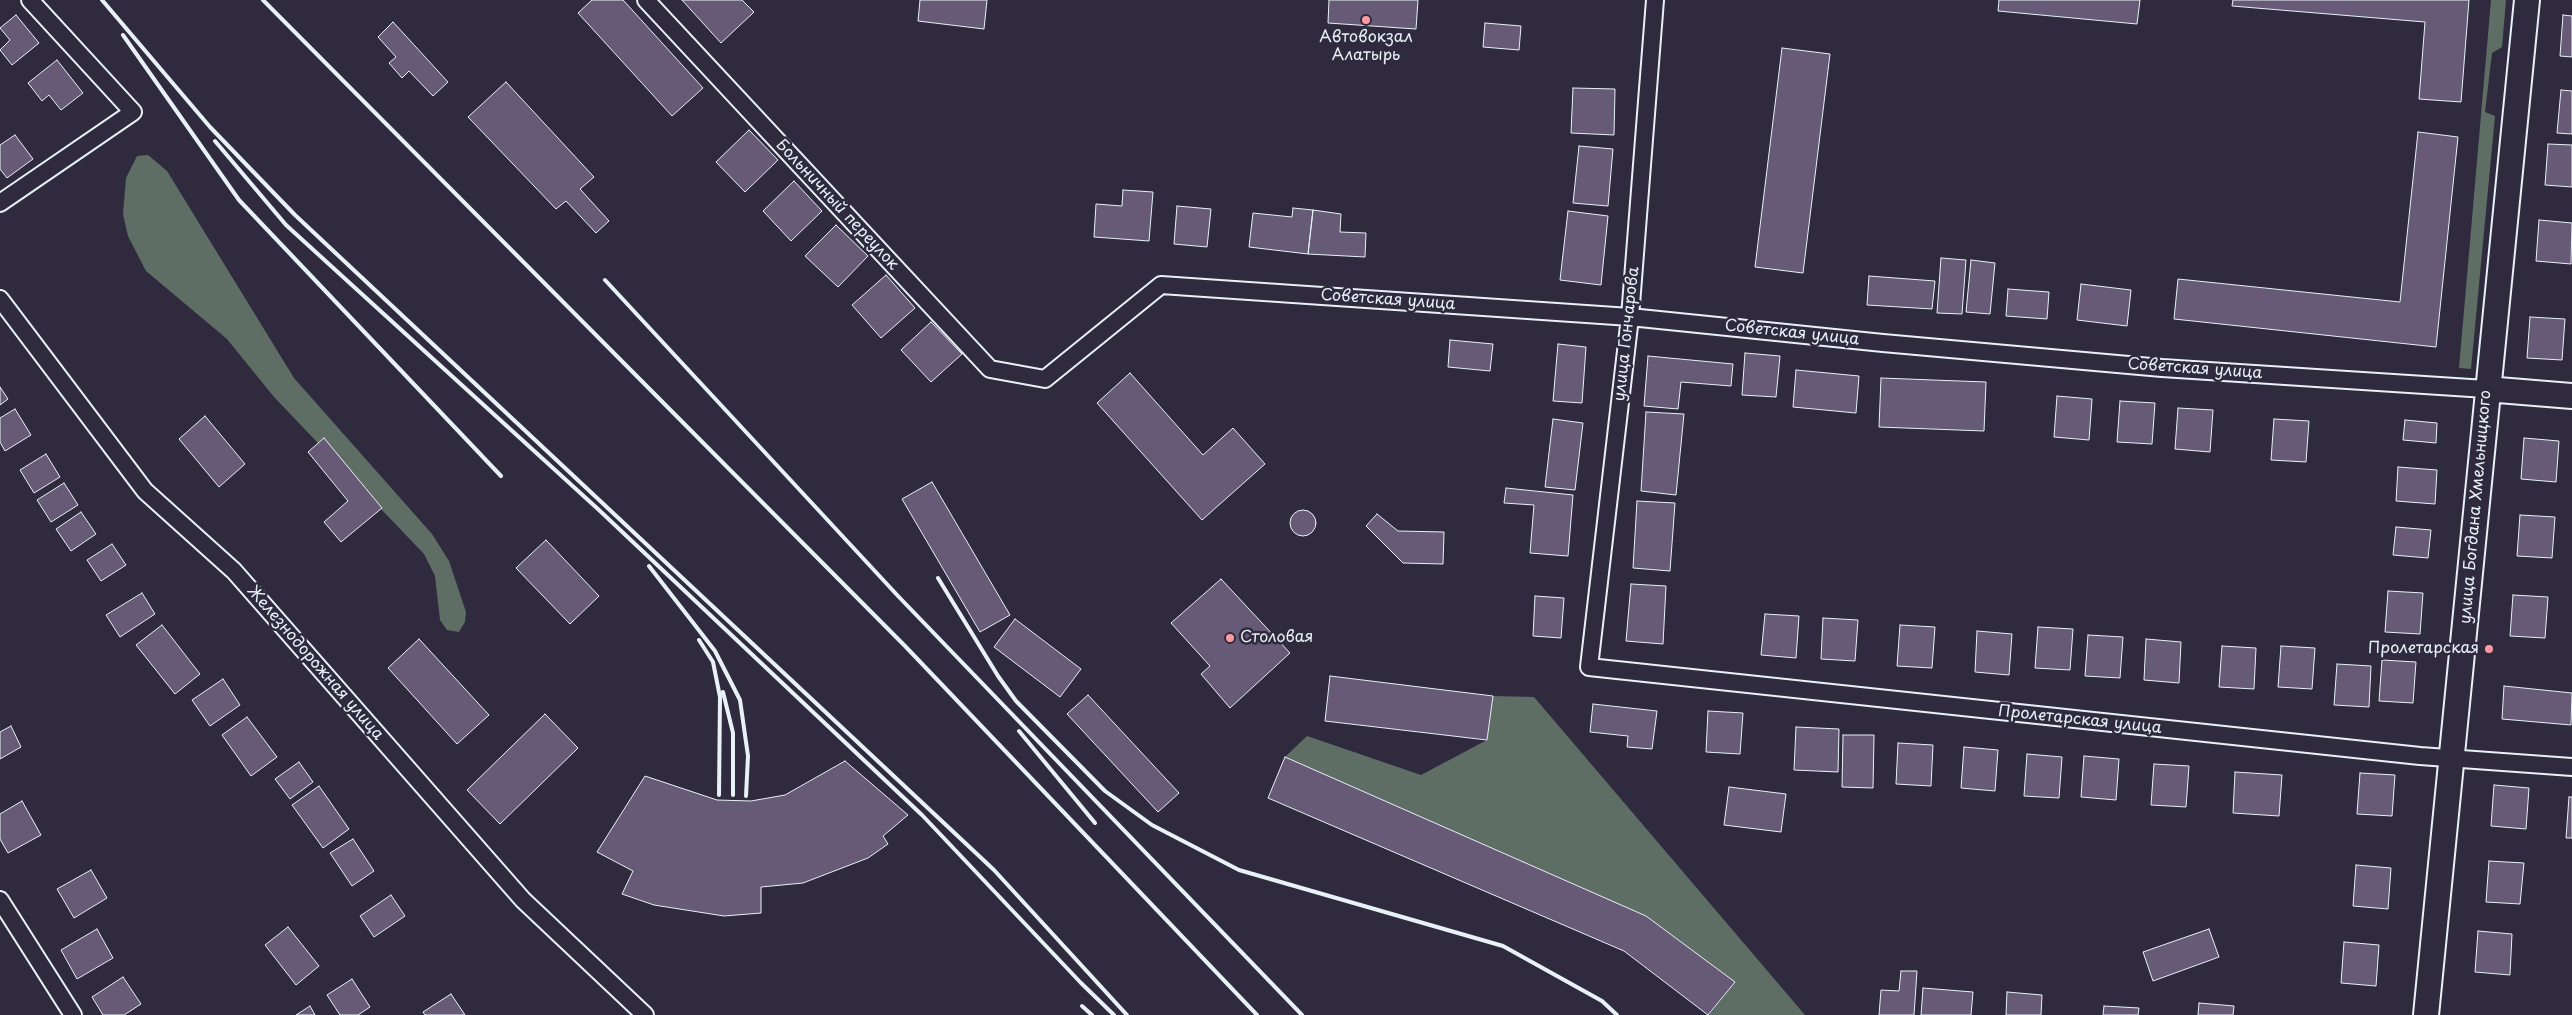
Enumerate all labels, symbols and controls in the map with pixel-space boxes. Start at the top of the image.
marker: Автовокзал Алатырь [1360,14,1372,26]
place label: Автовокзал Алатырь [1319,28,1413,66]
street label: Больничный переулок [771,136,903,274]
street label: улица Гончарова [1610,266,1644,402]
street label: Советская улица [1320,286,1456,314]
street label: Советская улица [1724,316,1860,350]
street label: Советская улица [2127,355,2263,383]
street label: улица Богдана Хмельницкого [2456,389,2496,625]
street label: Железнодорожная улица [243,582,387,744]
place label: Столовая [1240,628,1313,648]
marker: Столовая [1224,632,1236,644]
place label: Пролетарская [2368,639,2479,659]
marker: Пролетарская [2483,643,2495,655]
street label: Пролетарская улица [1997,702,2163,738]

